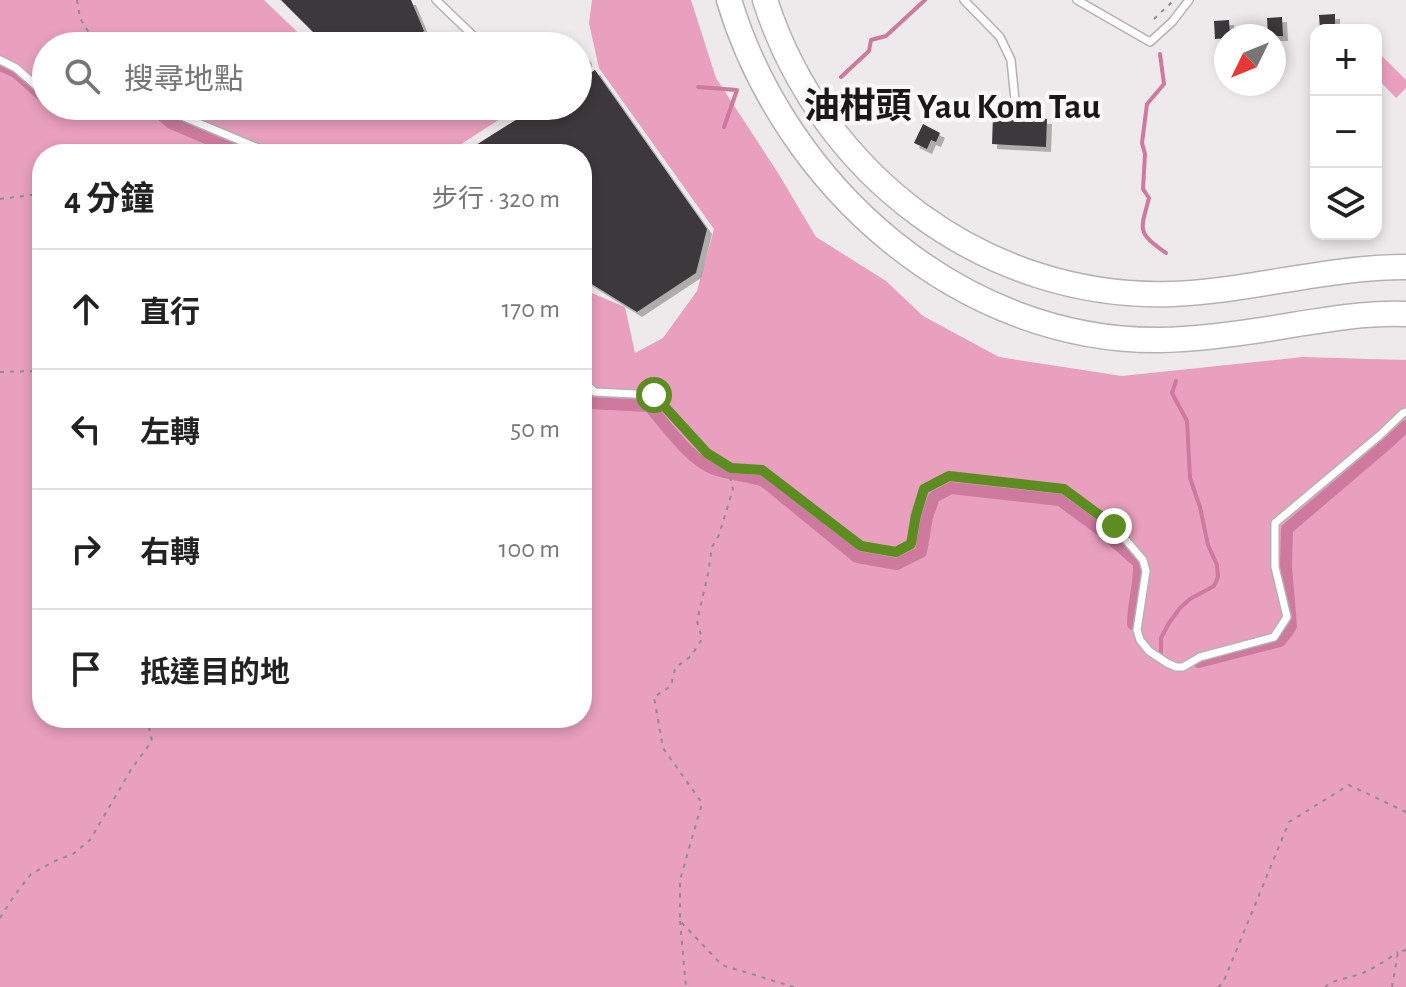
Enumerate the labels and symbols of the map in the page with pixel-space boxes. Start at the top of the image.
north arrow [1214,24,1286,96]
district label: 油柑頭 Yau Kom Tau [804,87,1101,125]
route start [636,377,672,413]
route end [1096,508,1132,544]

